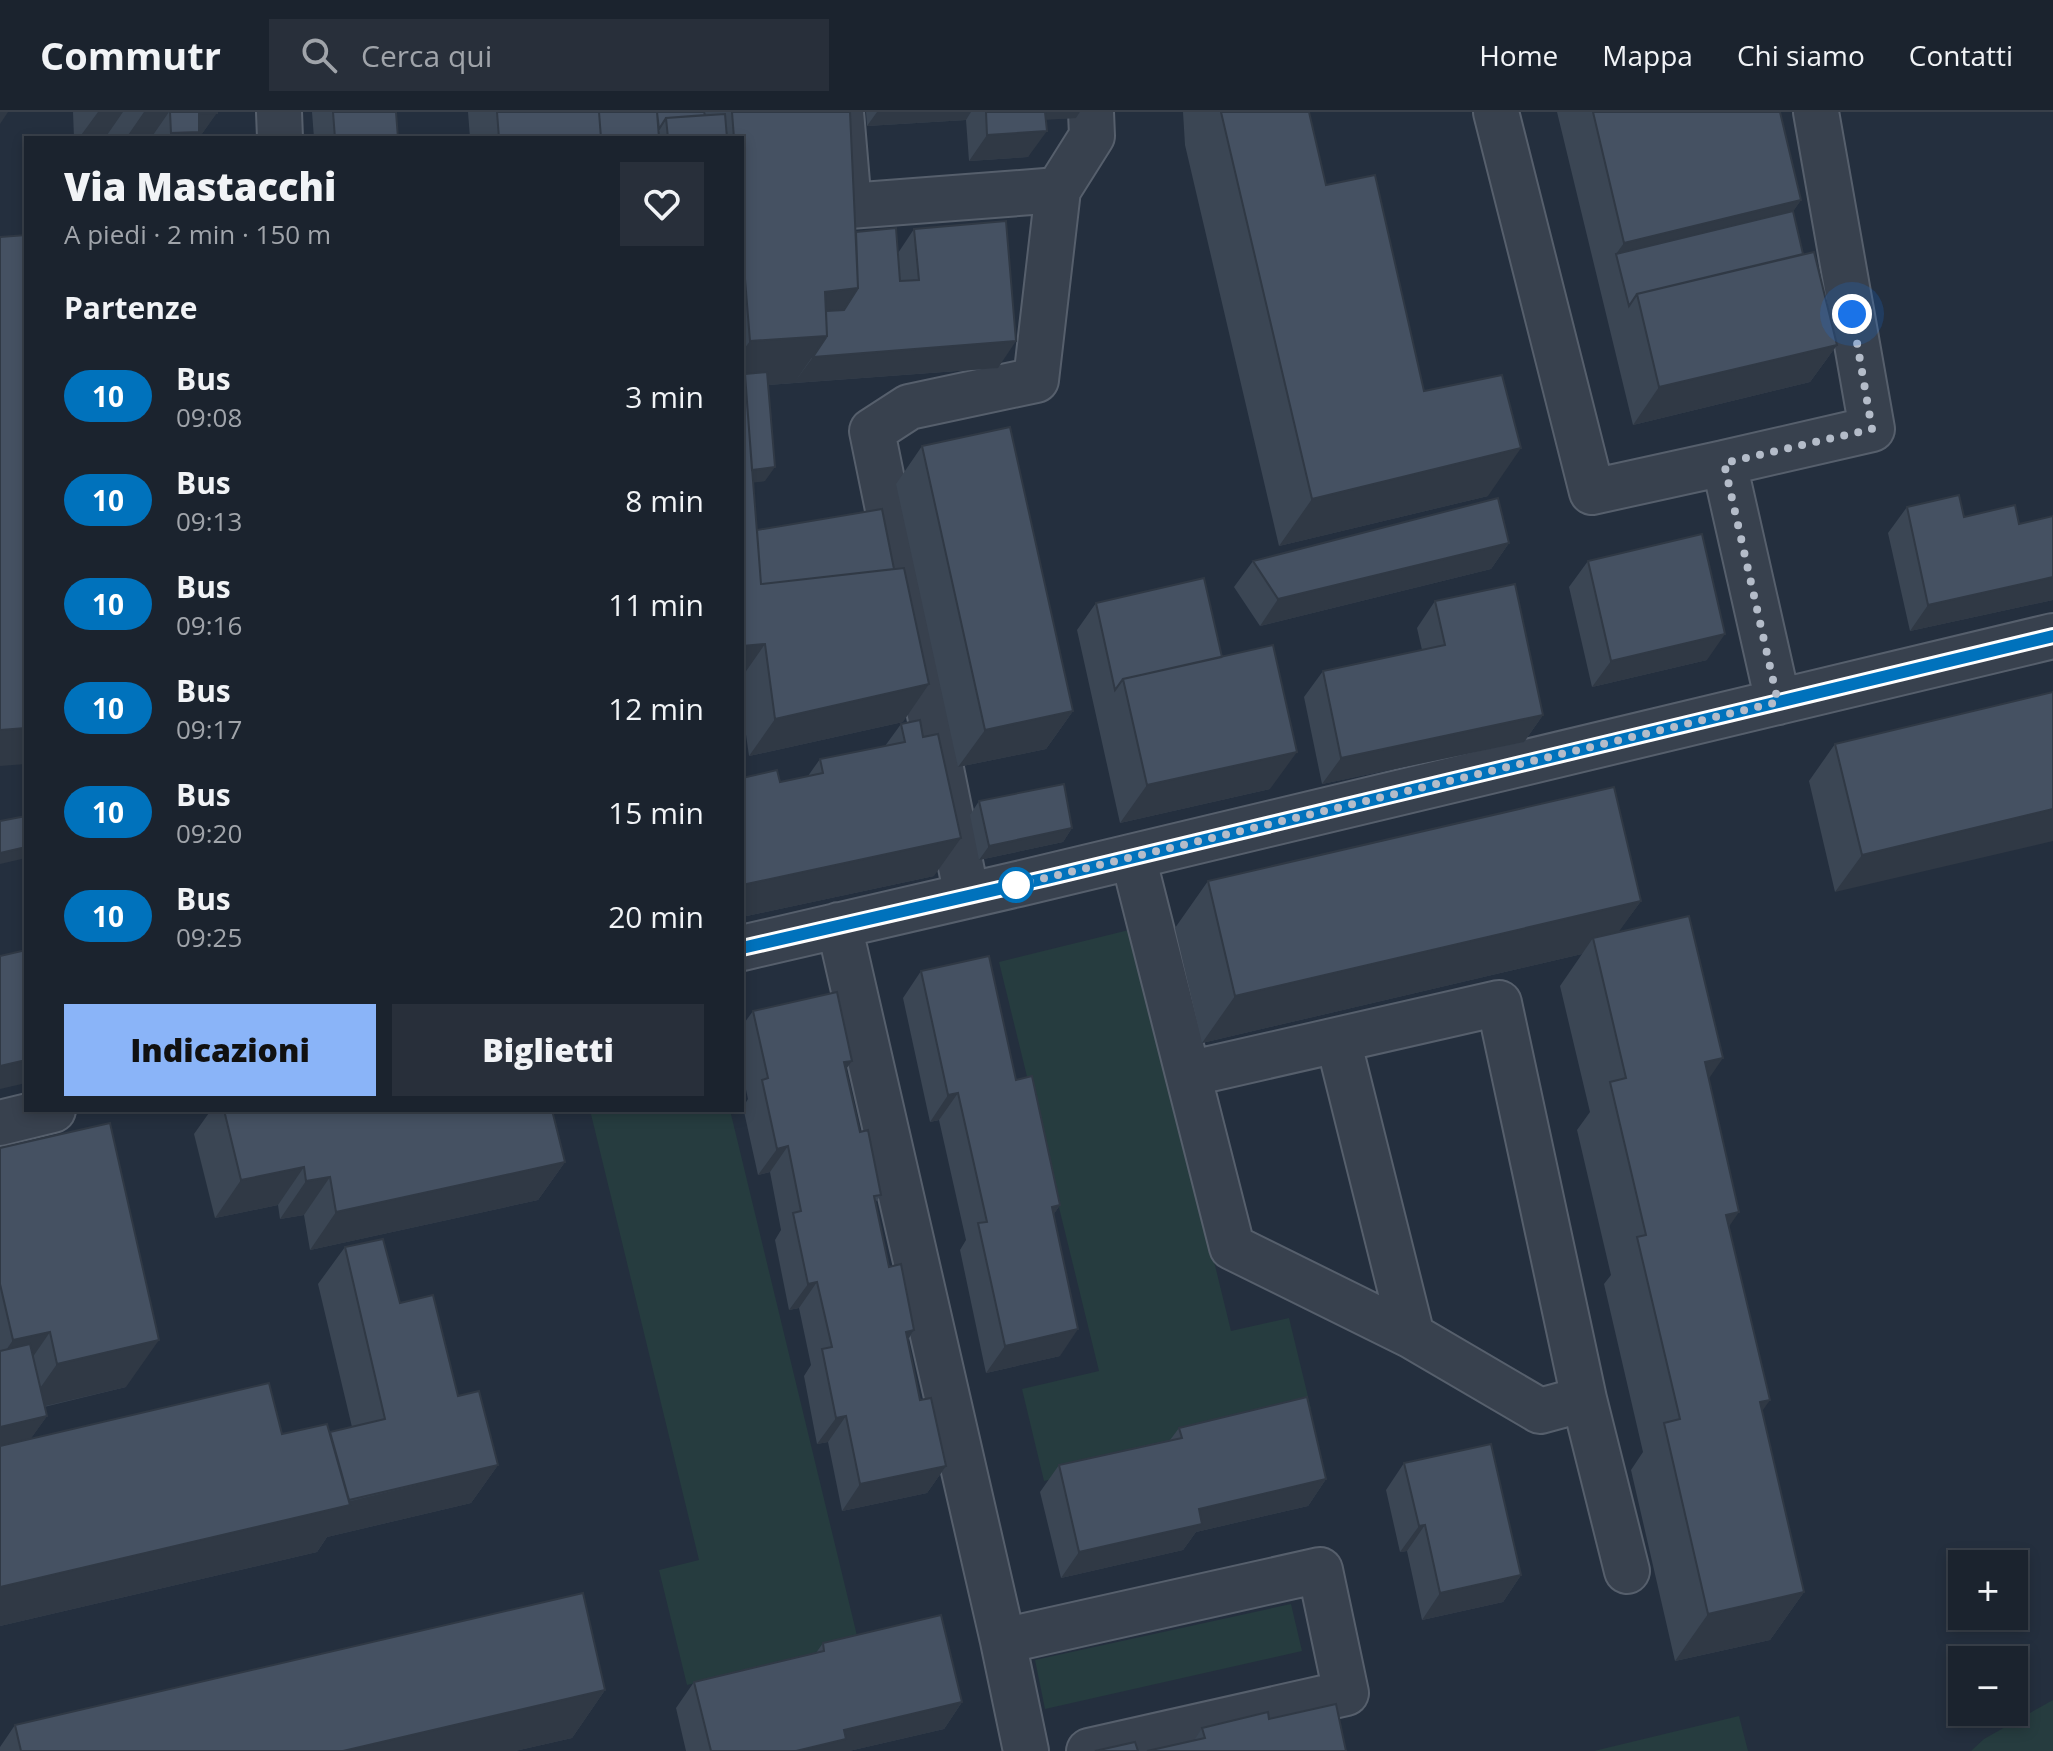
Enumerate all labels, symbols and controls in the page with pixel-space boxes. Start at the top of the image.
search box [269,19,829,91]
text: Commutr [40,29,221,81]
icon: search [297,33,341,77]
text: Cerca qui [361,35,492,76]
text: Home [1479,36,1558,74]
text: Mappa [1602,36,1693,74]
text: Chi siamo [1737,36,1865,74]
text: Contatti [1909,36,2013,74]
text: Via Mastacchi [64,160,336,212]
button: heart [620,162,704,246]
text: A piedi · 2 min · 150 m [64,216,331,252]
text: Partenze [64,287,197,328]
your location [1832,294,1872,334]
text: Bus [176,358,231,399]
text: 3 min [625,376,704,417]
text: 10 [92,377,124,415]
text: 09:08 [176,399,242,435]
text: Bus [176,462,231,503]
text: 8 min [625,480,704,521]
text: 10 [92,481,124,519]
text: 09:13 [176,503,242,539]
text: Bus [176,566,231,607]
text: 11 min [608,584,704,625]
text: 10 [92,585,124,623]
text: 09:16 [176,607,242,643]
text: Bus [176,670,231,711]
text: 12 min [608,688,704,729]
text: 10 [92,689,124,727]
text: 09:17 [176,711,242,747]
text: Bus [176,774,231,815]
text: 15 min [608,792,704,833]
text: 10 [92,793,124,831]
text: 09:20 [176,815,242,851]
unlabelled marker [999,868,1033,902]
text: Bus [176,878,231,919]
text: 20 min [608,896,704,937]
text: 10 [92,897,124,935]
text: 09:25 [176,919,242,955]
button: Indicazioni [64,1004,376,1096]
button: Biglietti [392,1004,704,1096]
map controls [1948,1550,2028,1726]
button: + [1948,1550,2028,1630]
button: − [1948,1646,2028,1726]

